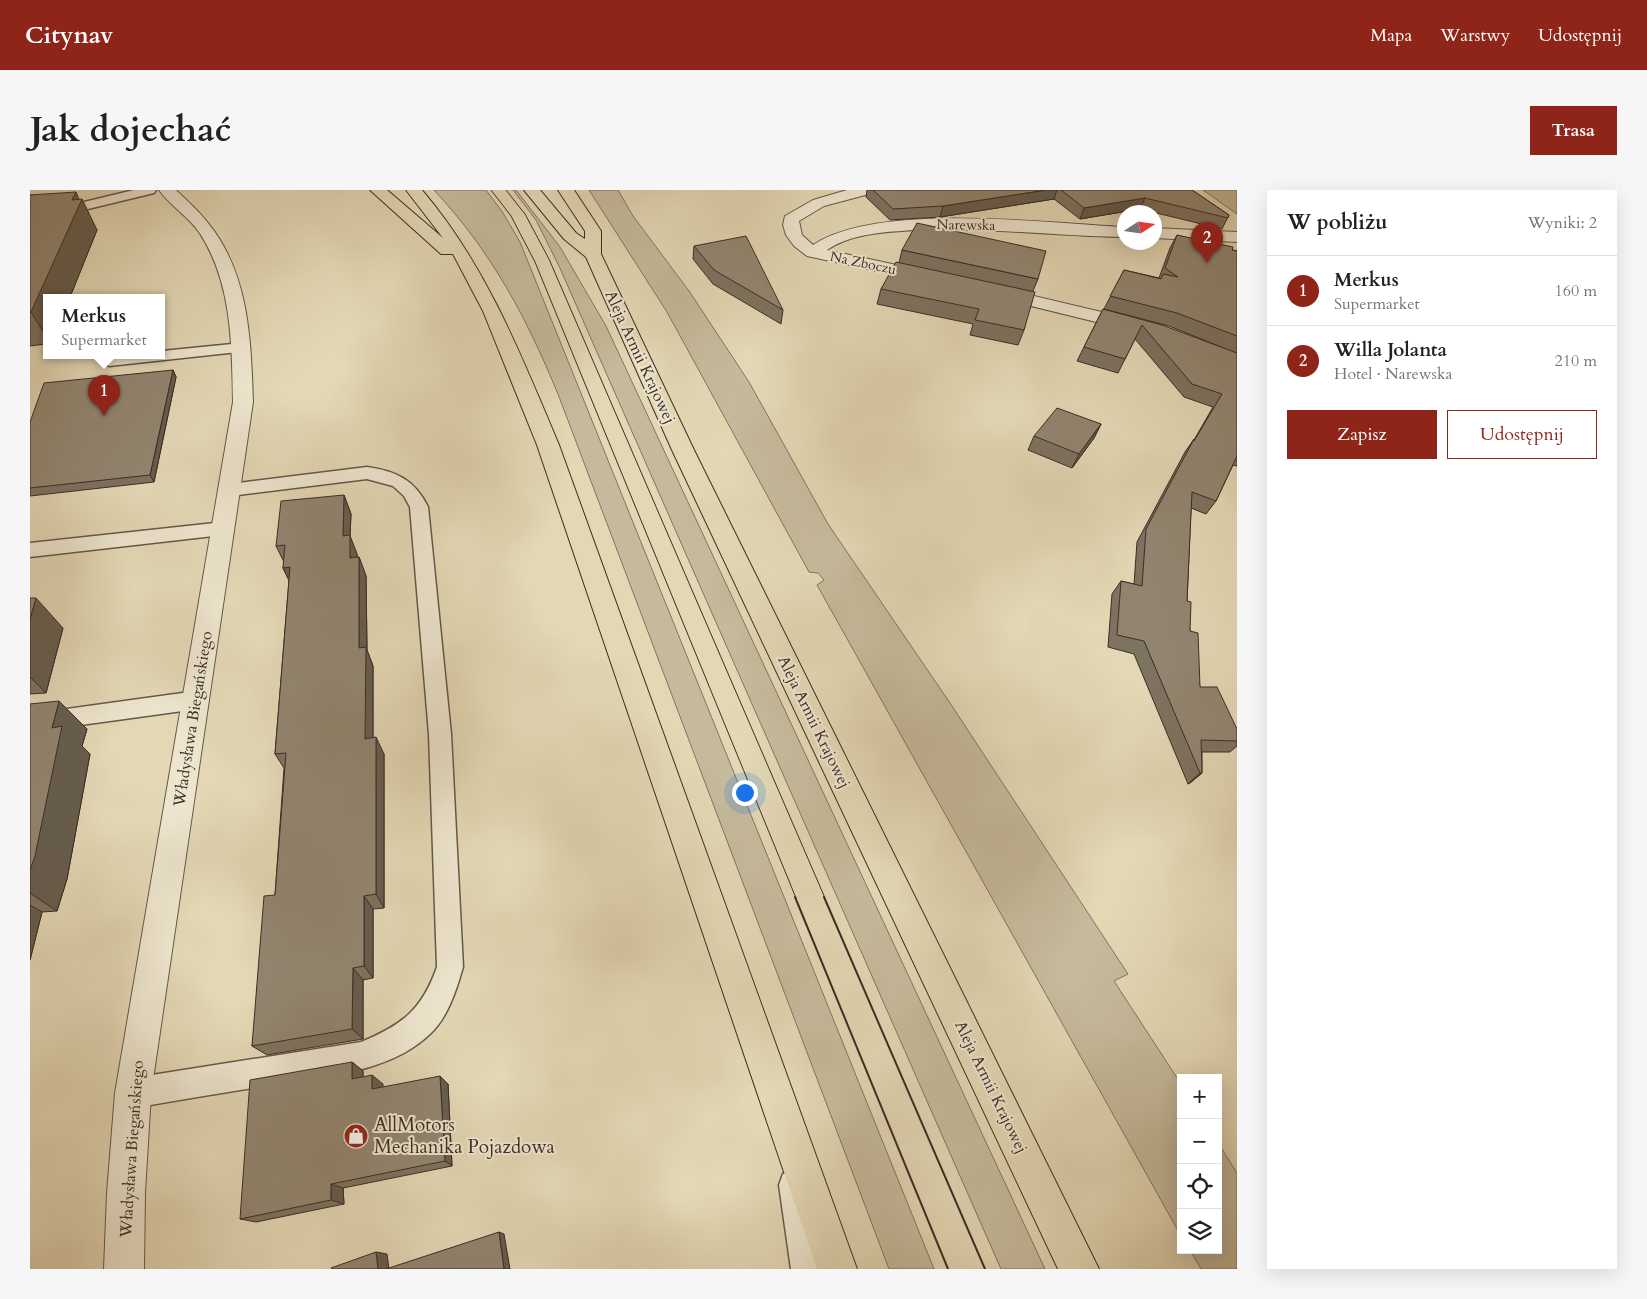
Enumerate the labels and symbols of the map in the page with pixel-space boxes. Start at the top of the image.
north arrow [1117,205,1162,250]
street label: Narewska [936,215,996,235]
pin: 2 [1191,222,1223,263]
street label: Na Zboczu [828,247,898,279]
street label: Aleja Armii Krajowej [599,287,681,427]
pin: 1 [88,375,120,416]
street label: Władysława Biegańskiego [168,629,218,809]
street label: Aleja Armii Krajowej [772,652,856,792]
your location [732,780,758,806]
street label: Aleja Armii Krajowej [949,1017,1033,1157]
street label: Władysława Biegańskiego [115,1059,149,1239]
place label: AllMotors Mechanika Pojazdowa [374,1112,555,1160]
shop icon: AllMotors Mechanika Pojazdowa [343,1123,369,1149]

